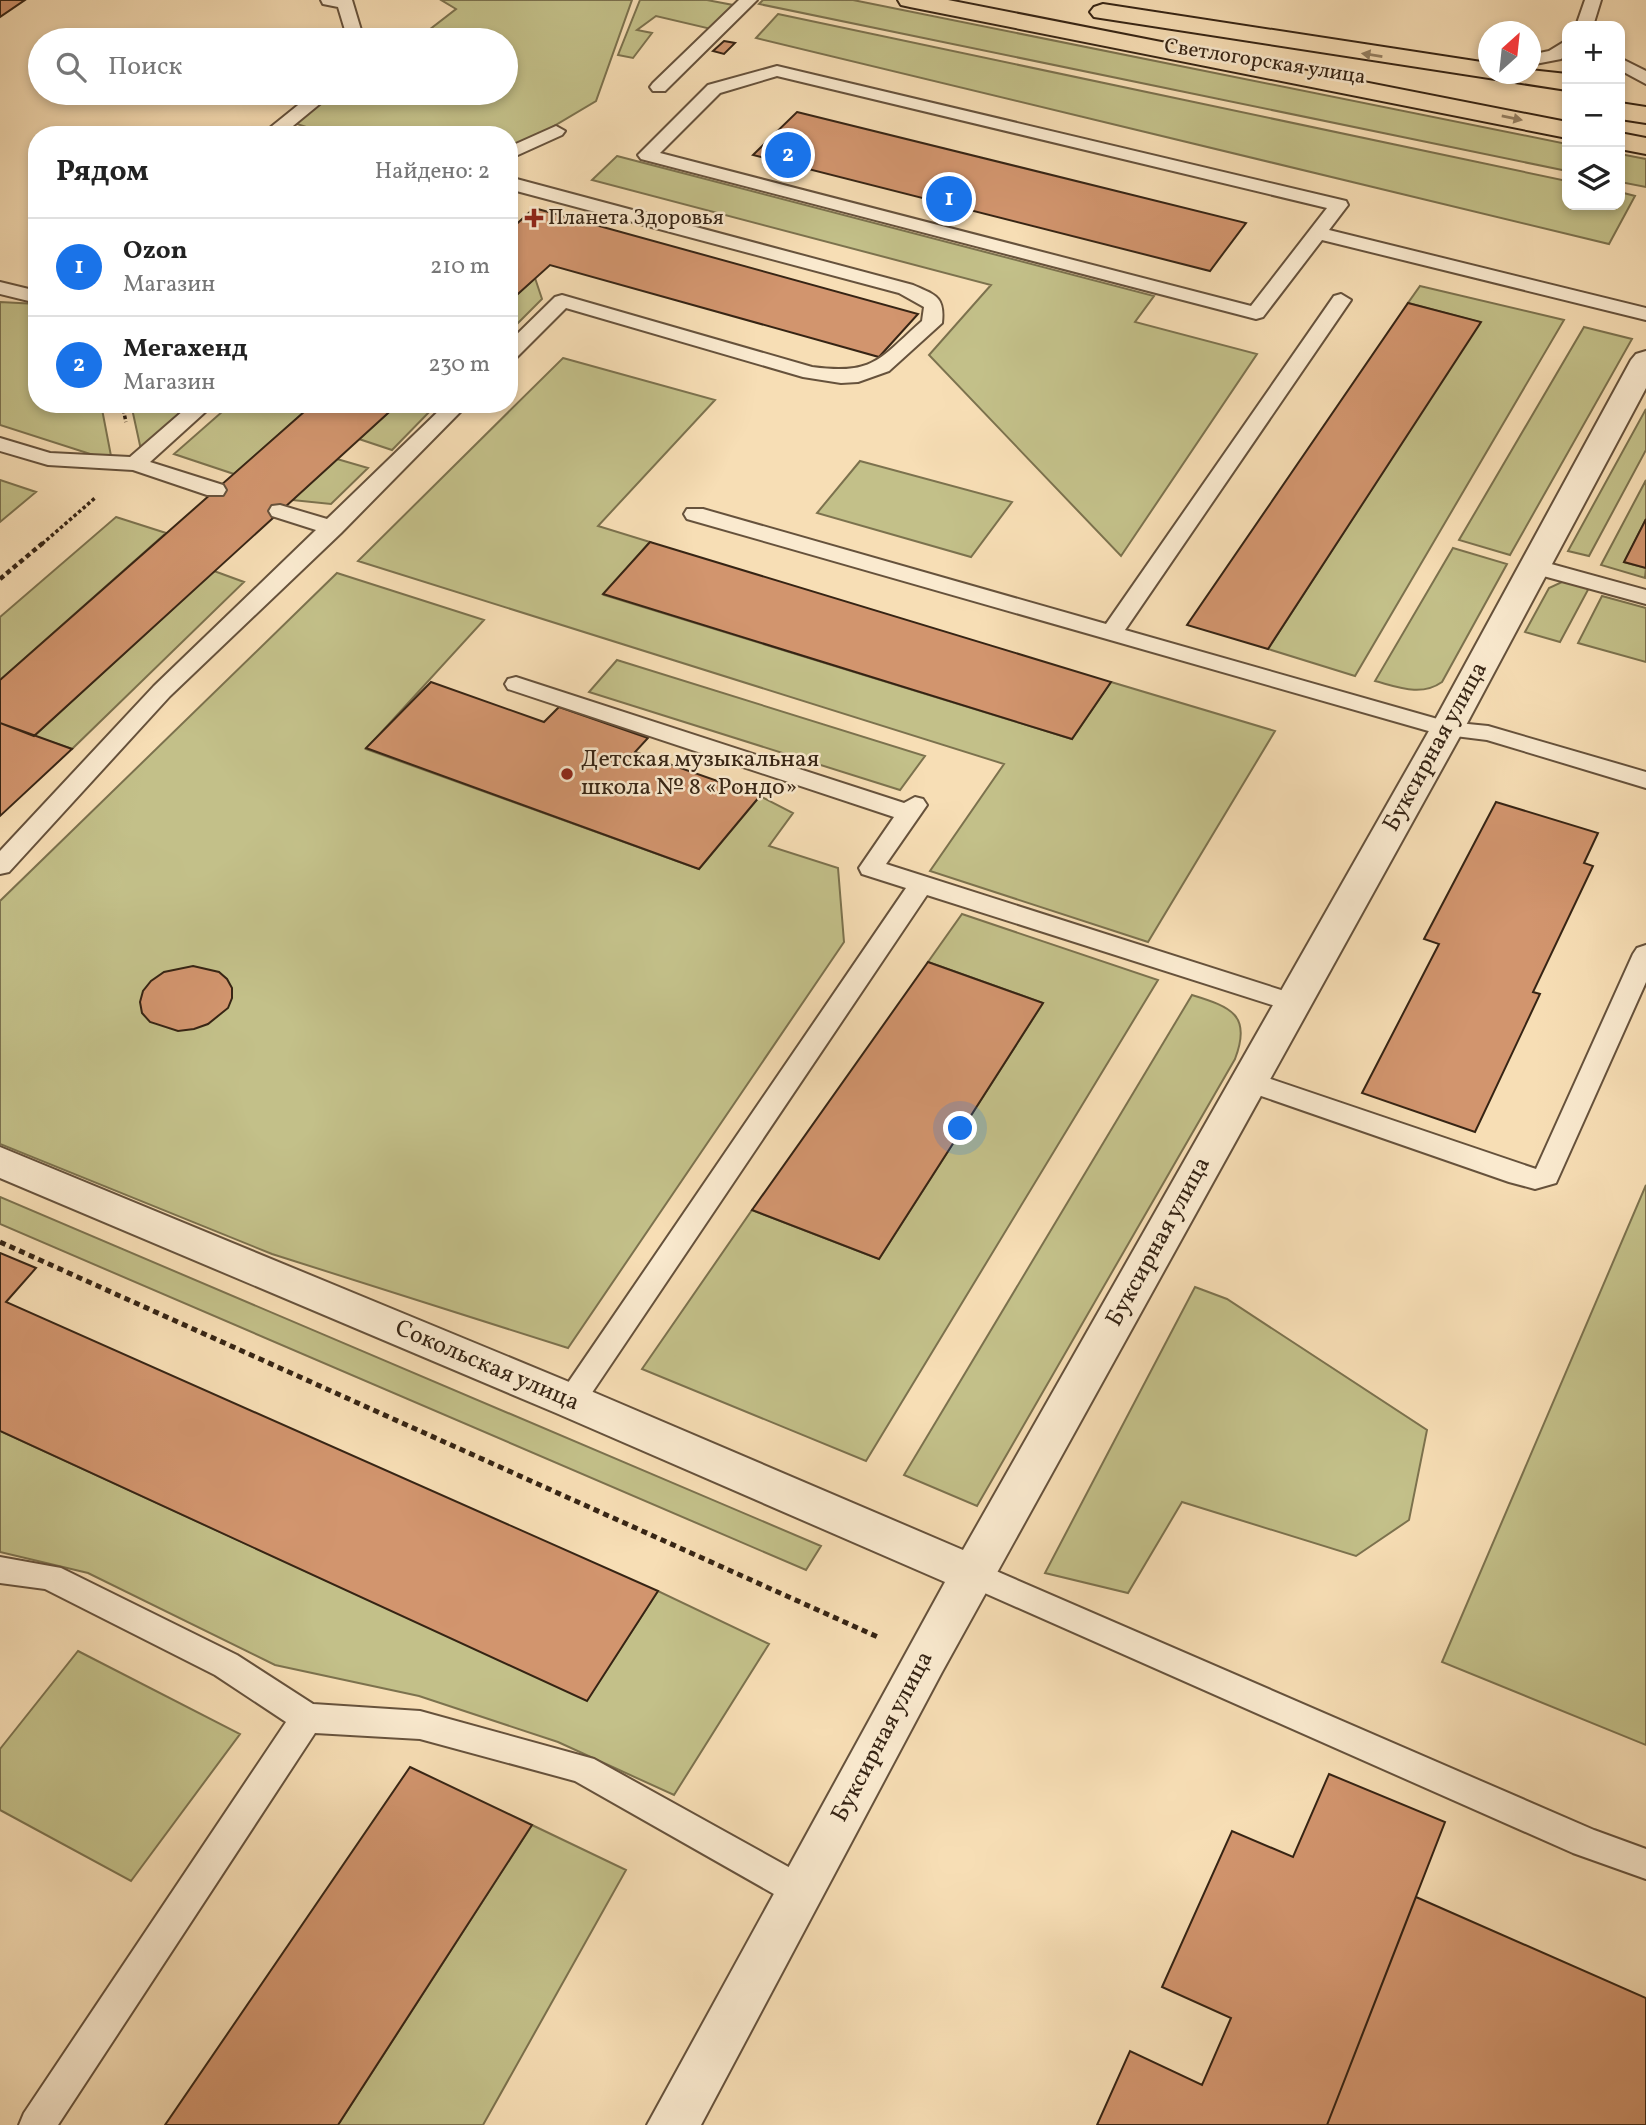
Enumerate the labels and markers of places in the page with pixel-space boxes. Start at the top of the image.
pin: 2 [765,129,811,181]
pin: 1 [926,173,972,225]
place label: Планета Здоровья [548,204,724,233]
marker: Планета Здоровья [526,210,542,226]
place label: Детская музыкальная школа № 8 «Рондо» [581,743,819,805]
marker: Детская музыкальная школа № 8 «Рондо» [559,766,575,782]

